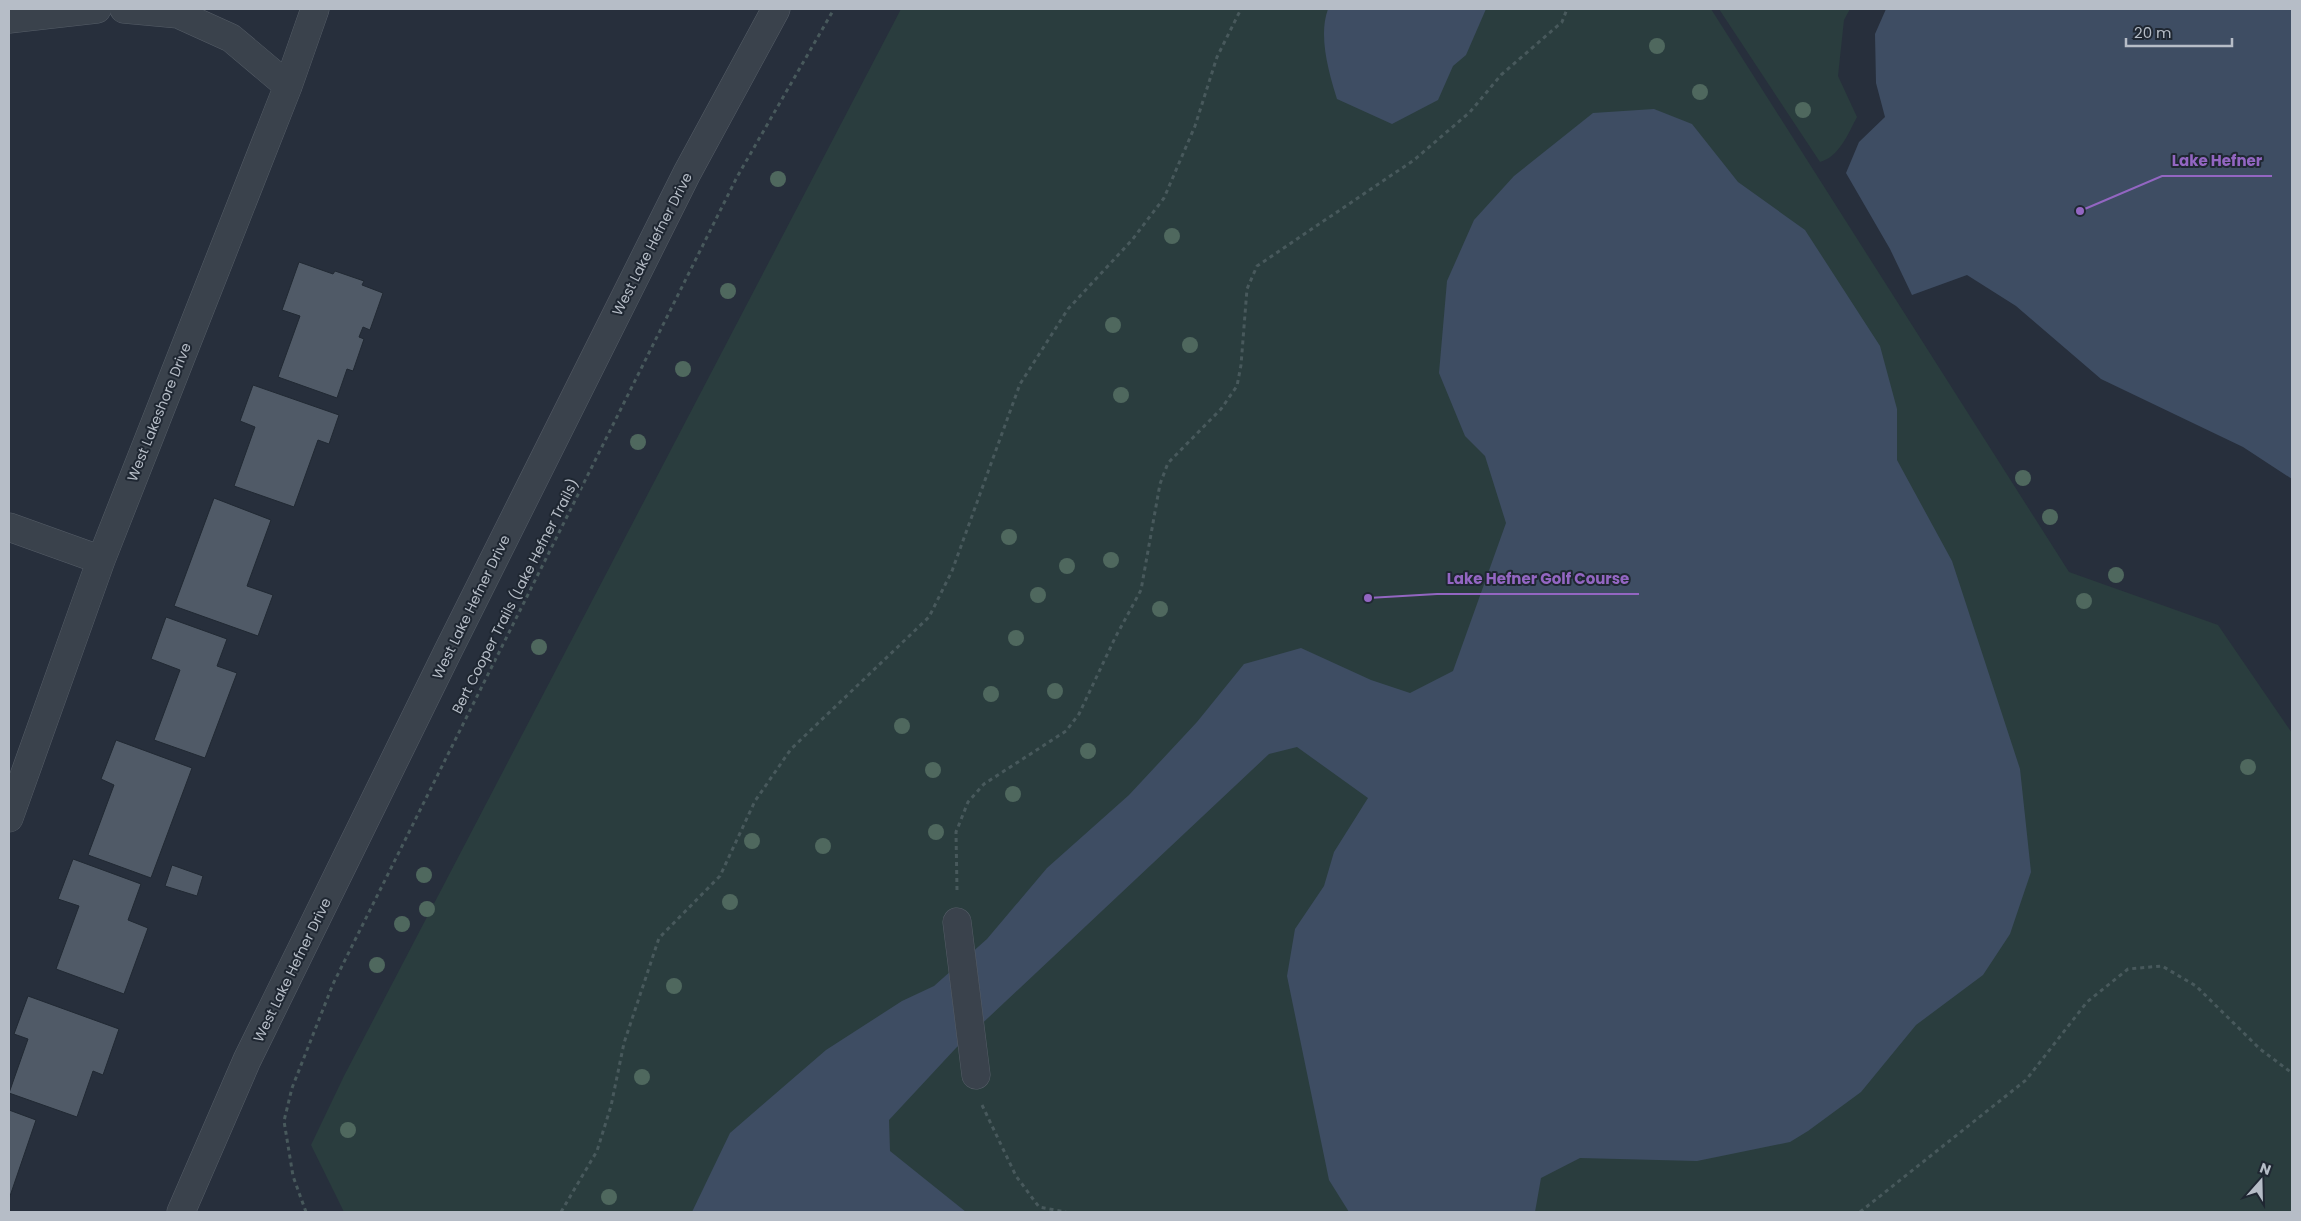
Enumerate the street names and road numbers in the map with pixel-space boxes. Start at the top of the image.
street label: West Lake Hefner Drive [607,169,697,319]
street label: West Lakeshore Drive [122,339,196,484]
street label: Bert Cooper Trails (Lake Hefner Trails) [447,475,583,717]
street label: West Lake Hefner Drive [427,531,515,683]
street label: West Lake Hefner Drive [248,894,336,1046]

